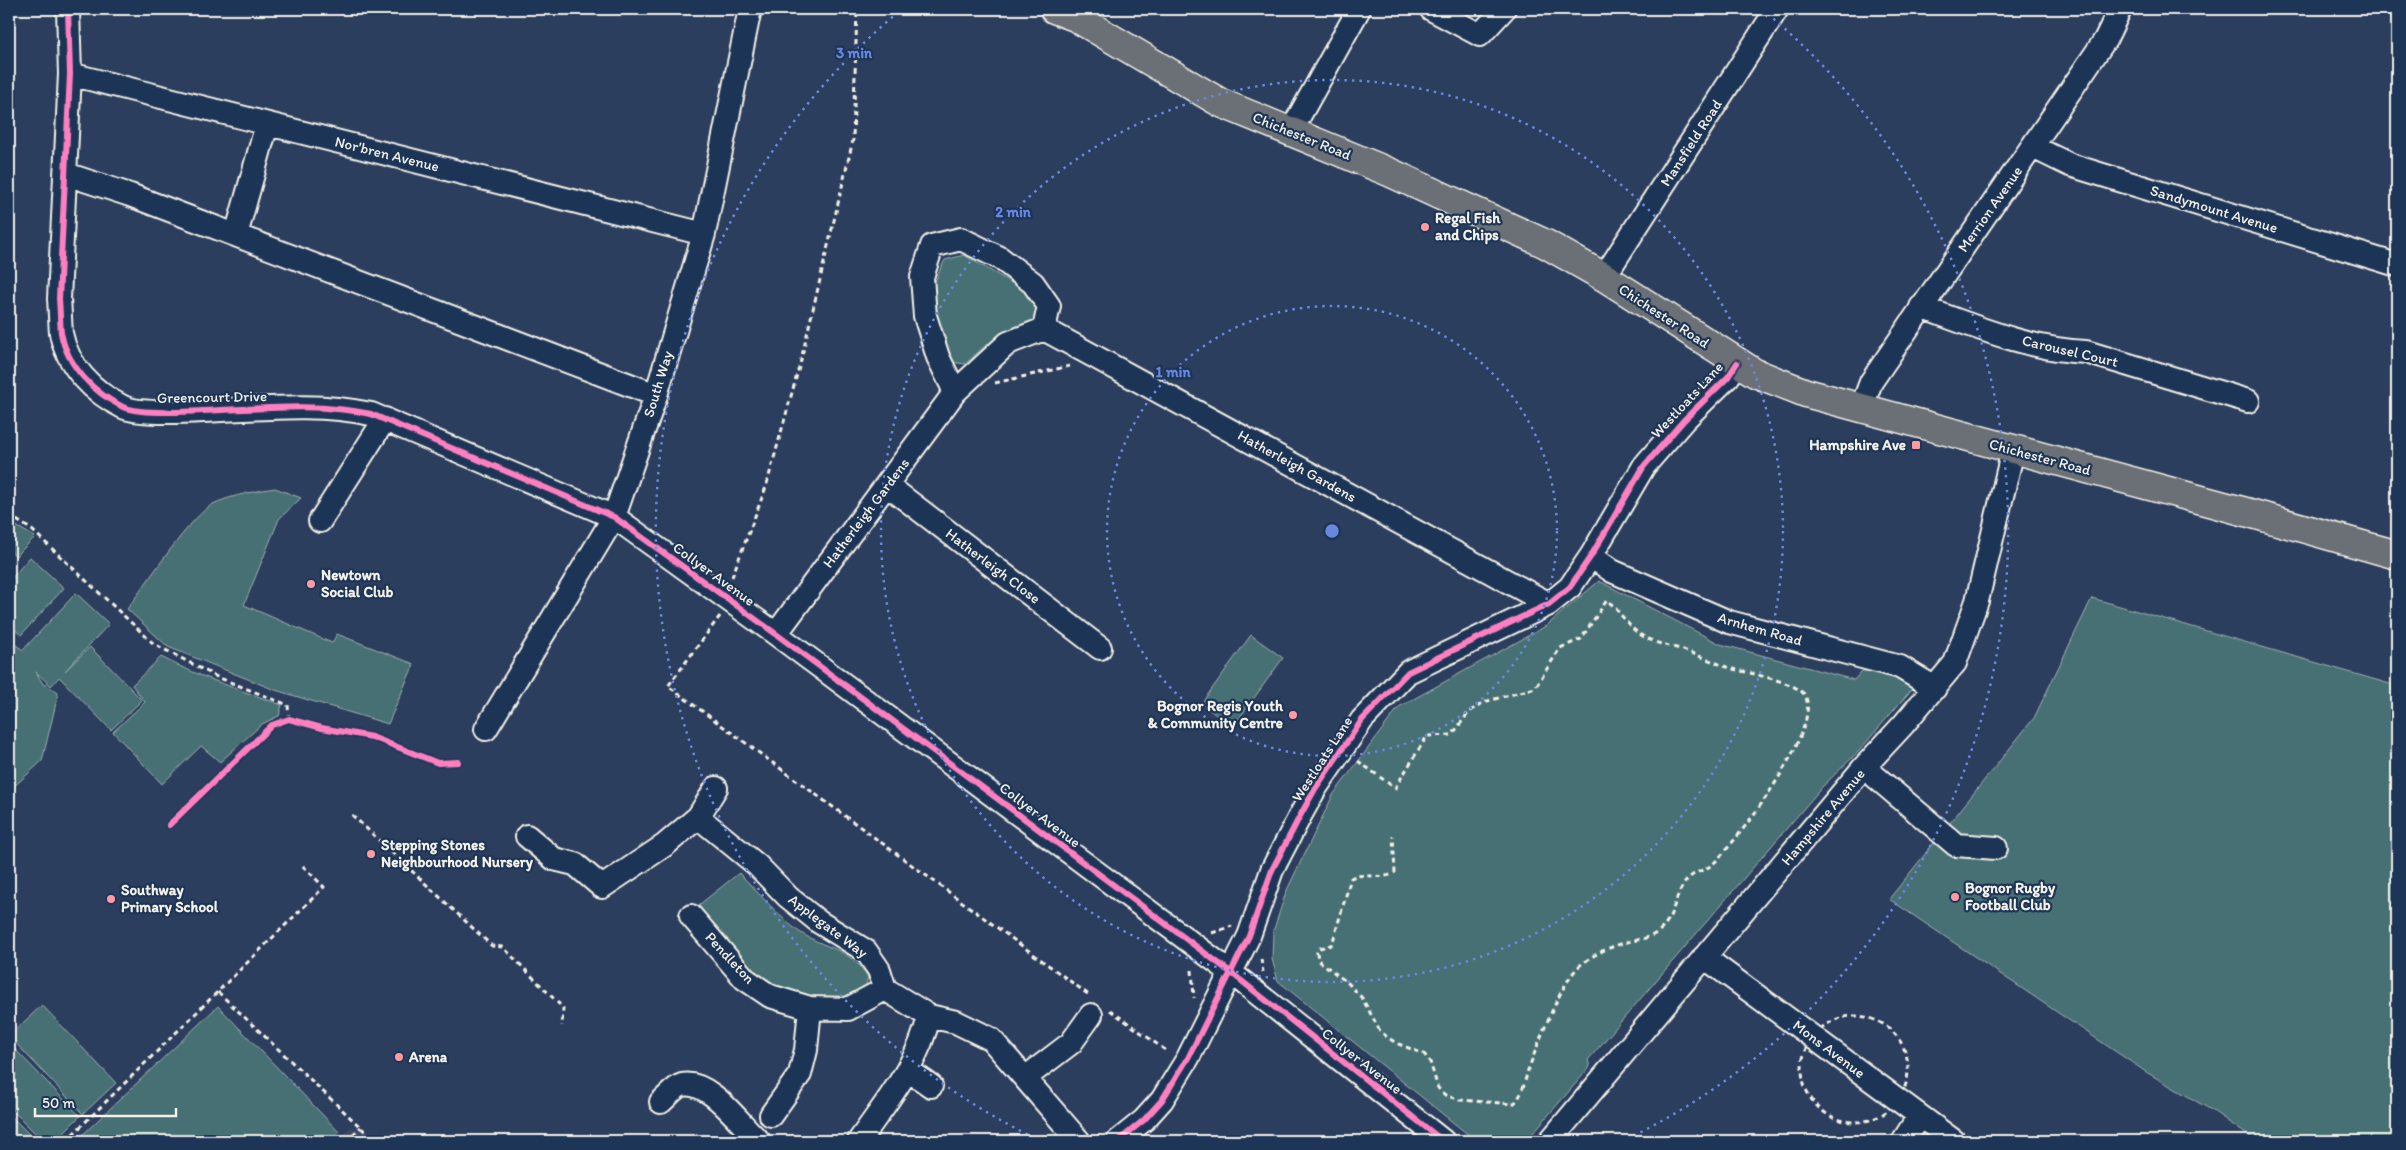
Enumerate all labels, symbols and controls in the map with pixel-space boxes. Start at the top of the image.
text: 3 min [836,44,873,62]
street label: Mansfield Road [1656,96,1726,190]
street label: Chichester Road [1250,108,1355,164]
street label: Nor'bren Avenue [333,132,441,176]
street label: Merrion Avenue [1954,163,2026,255]
street label: Sandymount Avenue [2148,181,2280,237]
text: 2 min [995,203,1032,221]
place label: Regal Fish and Chips [1435,209,1501,245]
marker: Regal Fish and Chips [1419,221,1431,233]
street label: Chichester Road [1615,280,1713,352]
street label: Carousel Court [2020,331,2120,371]
street label: South Way [639,349,677,419]
street label: Westloats Lane [1647,358,1727,442]
text: 1 min [1156,363,1191,381]
street label: Greencourt Drive [157,387,267,407]
street label: Hatherleigh Gardens [1235,426,1360,506]
street label: Chichester Road [1987,435,2094,479]
place label: Hampshire Ave [1809,436,1906,455]
marker: Hampshire Ave [1910,439,1922,451]
street label: Hatherleigh Gardens [819,454,913,571]
centre of rings [1323,522,1341,540]
street label: Hatherleigh Close [942,524,1044,608]
street label: Collyer Avenue [669,538,759,610]
place label: Newtown Social Club [321,566,394,601]
marker: Newtown Social Club [305,578,317,590]
street label: Arnhem Road [1716,608,1804,650]
place label: Bognor Regis Youth & Community Centre [1148,697,1284,733]
marker: Bognor Regis Youth & Community Centre [1287,709,1299,721]
street label: Westloats Lane [1288,713,1356,805]
street label: Hampshire Avenue [1777,765,1869,869]
street label: Collyer Avenue [996,779,1084,851]
place label: Stepping Stones Neighbourhood Nursery [381,836,534,872]
marker: Stepping Stones Neighbourhood Nursery [365,848,377,860]
place label: Bognor Rugby Football Club [1965,879,2056,914]
place label: Southway Primary School [121,881,219,917]
street label: Applegate Way [785,890,871,962]
marker: Bognor Rugby Football Club [1949,891,1961,903]
marker: Southway Primary School [105,893,117,905]
street label: Pendleton [701,928,759,988]
street label: Mons Avenue [1789,1016,1869,1082]
street label: Collyer Avenue [1318,1024,1406,1098]
place label: Arena [408,1048,448,1066]
marker: Arena [393,1051,405,1063]
scale bar [35,1085,176,1117]
text: 50 m [42,1094,75,1112]

